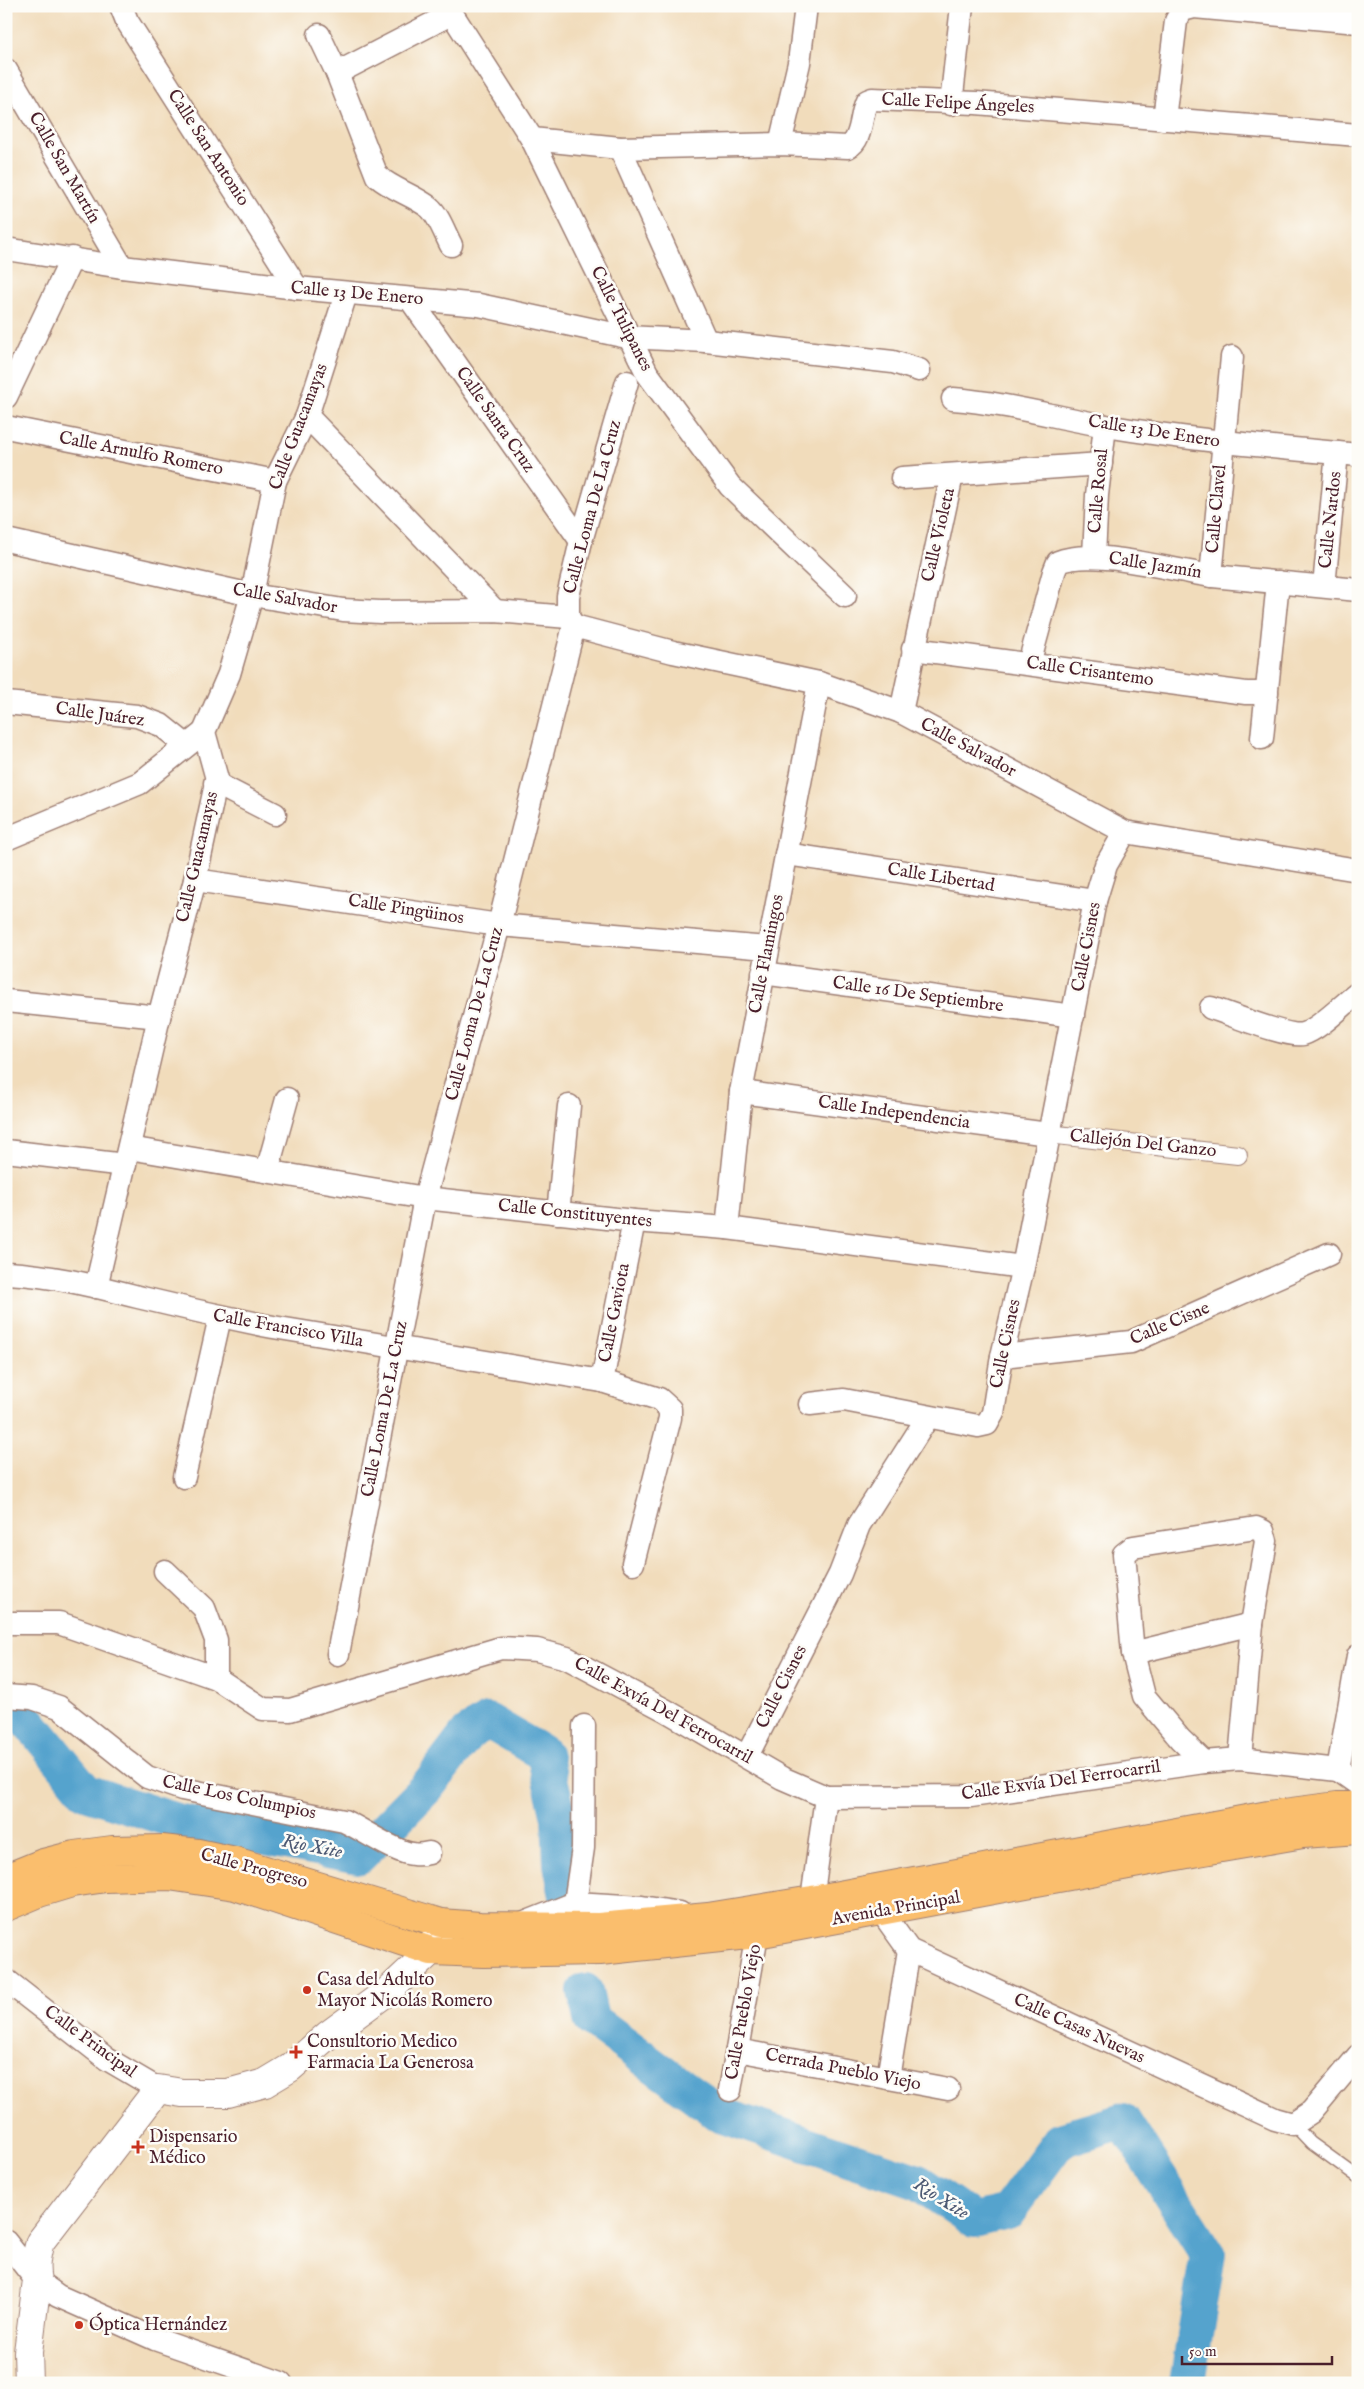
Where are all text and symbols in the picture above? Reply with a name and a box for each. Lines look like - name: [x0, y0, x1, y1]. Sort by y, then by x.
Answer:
- street label: Calle San Antonio: [162, 85, 254, 211]
- street label: Calle Felipe Ángeles: [881, 87, 1035, 119]
- street label: Calle San Martín: [23, 108, 105, 228]
- street label: Calle Tulipanes: [585, 263, 657, 375]
- street label: Calle 13 De Enero: [290, 277, 425, 311]
- street label: Calle Guacamayas: [264, 360, 334, 494]
- street label: Calle Santa Cruz: [450, 363, 540, 477]
- street label: Calle 13 De Enero: [1086, 410, 1222, 454]
- street label: Calle Loma De La Cruz: [559, 418, 627, 596]
- street label: Calle Arnulfo Romero: [57, 427, 225, 481]
- street label: Calle Rosal: [1084, 448, 1114, 534]
- street label: Calle Clavel: [1202, 464, 1232, 554]
- street label: Calle Nardos: [1314, 470, 1348, 570]
- street label: Calle Violeta: [917, 486, 961, 584]
- street label: Calle Jazmín: [1107, 547, 1204, 585]
- street label: Calle Salvador: [231, 578, 340, 620]
- street label: Calle Crisantemo: [1025, 652, 1155, 692]
- street label: Calle Juárez: [54, 697, 146, 733]
- street label: Calle Salvador: [916, 713, 1020, 783]
- street label: Calle Guacamayas: [172, 789, 224, 925]
- street label: Calle Libertad: [886, 858, 997, 898]
- street label: Calle Pingüinos: [346, 889, 466, 931]
- street label: Calle Flamingos: [744, 893, 790, 1015]
- street label: Calle Cisnes: [1067, 900, 1107, 994]
- street label: Calle Loma De La Cruz: [441, 925, 509, 1103]
- street label: Calle 16 De Septiembre: [831, 972, 1005, 1018]
- street label: Calle Independencia: [817, 1091, 972, 1135]
- street label: Callejón Del Ganzo: [1068, 1125, 1218, 1163]
- street label: Calle Constituyentes: [497, 1194, 653, 1234]
- street label: Calle Gaviota: [594, 1261, 636, 1365]
- street label: Calle Cisnes: [985, 1297, 1027, 1391]
- street label: Calle Cisne: [1127, 1297, 1213, 1351]
- street label: Calle Francisco Villa: [211, 1304, 365, 1354]
- street label: Calle Loma De La Cruz: [357, 1319, 413, 1499]
- street label: Calle Cisnes: [751, 1641, 813, 1733]
- street label: Calle Exvía Del Ferrocarril: [570, 1652, 756, 1770]
- street label: Calle Exvía Del Ferrocarril: [960, 1756, 1162, 1806]
- street label: Calle Los Columpios: [160, 1770, 318, 1826]
- water label: Rio Xite: [280, 1829, 345, 1865]
- street label: Calle Progreso: [198, 1844, 310, 1894]
- street label: Avenida Principal: [829, 1886, 962, 1932]
- street label: Calle Pueblo Viejo: [721, 1942, 767, 2082]
- place label: Casa del Adulto Mayor Nicolás Romero: [317, 1969, 493, 2013]
- marker: Casa del Adulto Mayor Nicolás Romero: [301, 1984, 313, 1996]
- street label: Calle Casas Nuevas: [1010, 1988, 1148, 2070]
- street label: Calle Principal: [39, 2001, 141, 2083]
- place label: Consultorio Medico Farmacia La Generosa: [307, 2031, 474, 2075]
- street label: Cerrada Pueblo Viejo: [763, 2044, 923, 2096]
- marker: Consultorio Medico Farmacia La Generosa: [289, 2045, 303, 2059]
- place label: Dispensario Médico: [149, 2126, 238, 2170]
- marker: Dispensario Médico: [131, 2140, 145, 2154]
- water label: Rio Xite: [909, 2173, 974, 2226]
- place label: Óptica Hernández: [89, 2312, 227, 2337]
- marker: Óptica Hernández: [73, 2319, 85, 2331]
- scale bar: [1182, 2334, 1332, 2366]
- text: 50 m: [1189, 2342, 1217, 2361]

